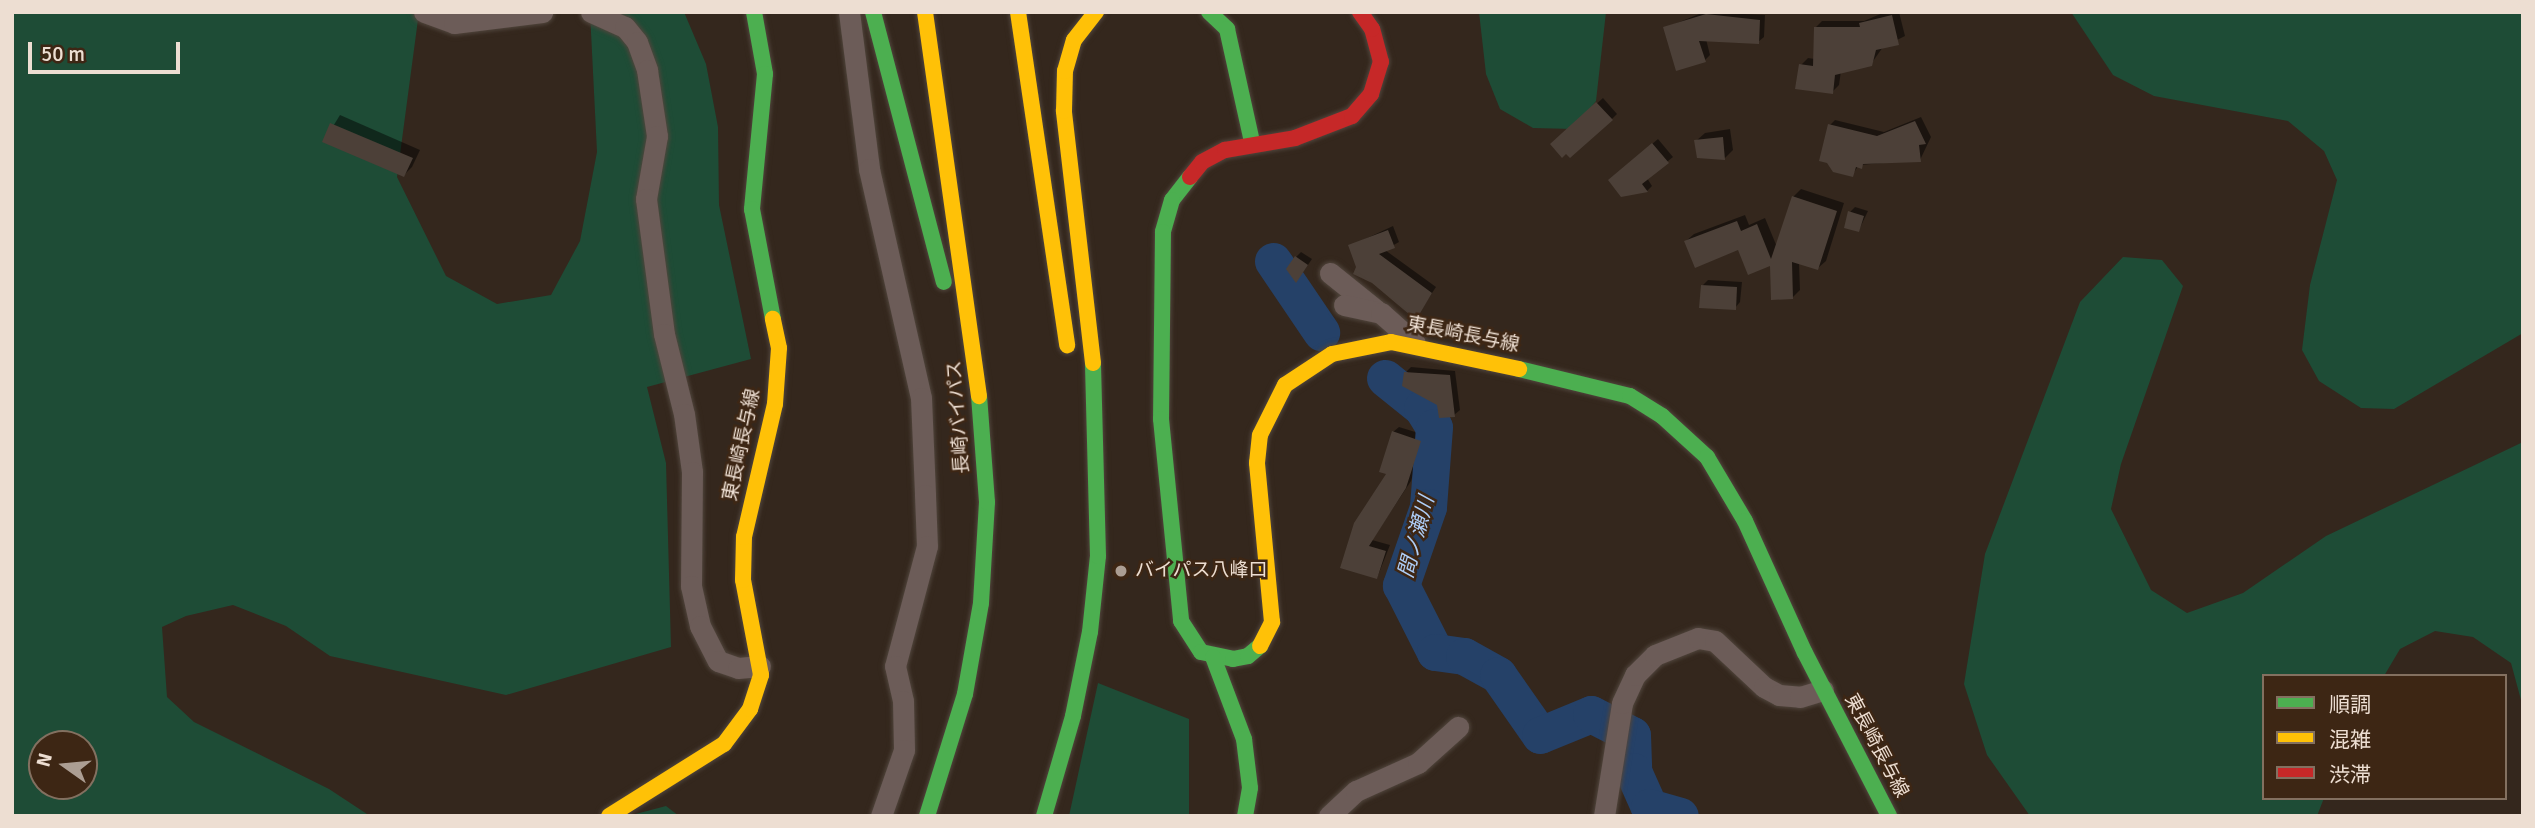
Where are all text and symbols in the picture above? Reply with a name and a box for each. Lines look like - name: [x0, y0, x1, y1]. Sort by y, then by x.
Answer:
- scale bar: [32, 28, 184, 72]
- text: 50 m: [41, 41, 85, 67]
- street label: 東長崎長与線: [1405, 313, 1521, 357]
- street label: 長崎バイパス: [944, 359, 974, 475]
- street label: 東長崎長与線: [719, 387, 765, 503]
- water label: 間ノ瀬川: [1393, 493, 1439, 581]
- place label: バイパス八峰口: [1135, 560, 1268, 582]
- marker: バイパス八峰口: [1113, 563, 1129, 579]
- legend: [2262, 674, 2507, 800]
- street label: 東長崎長与線: [1839, 690, 1913, 802]
- text: 順調: [2329, 692, 2371, 718]
- text: 混雑: [2329, 727, 2371, 753]
- north arrow: [28, 730, 98, 800]
- text: N: [31, 751, 58, 770]
- text: 渋滞: [2329, 762, 2371, 788]

